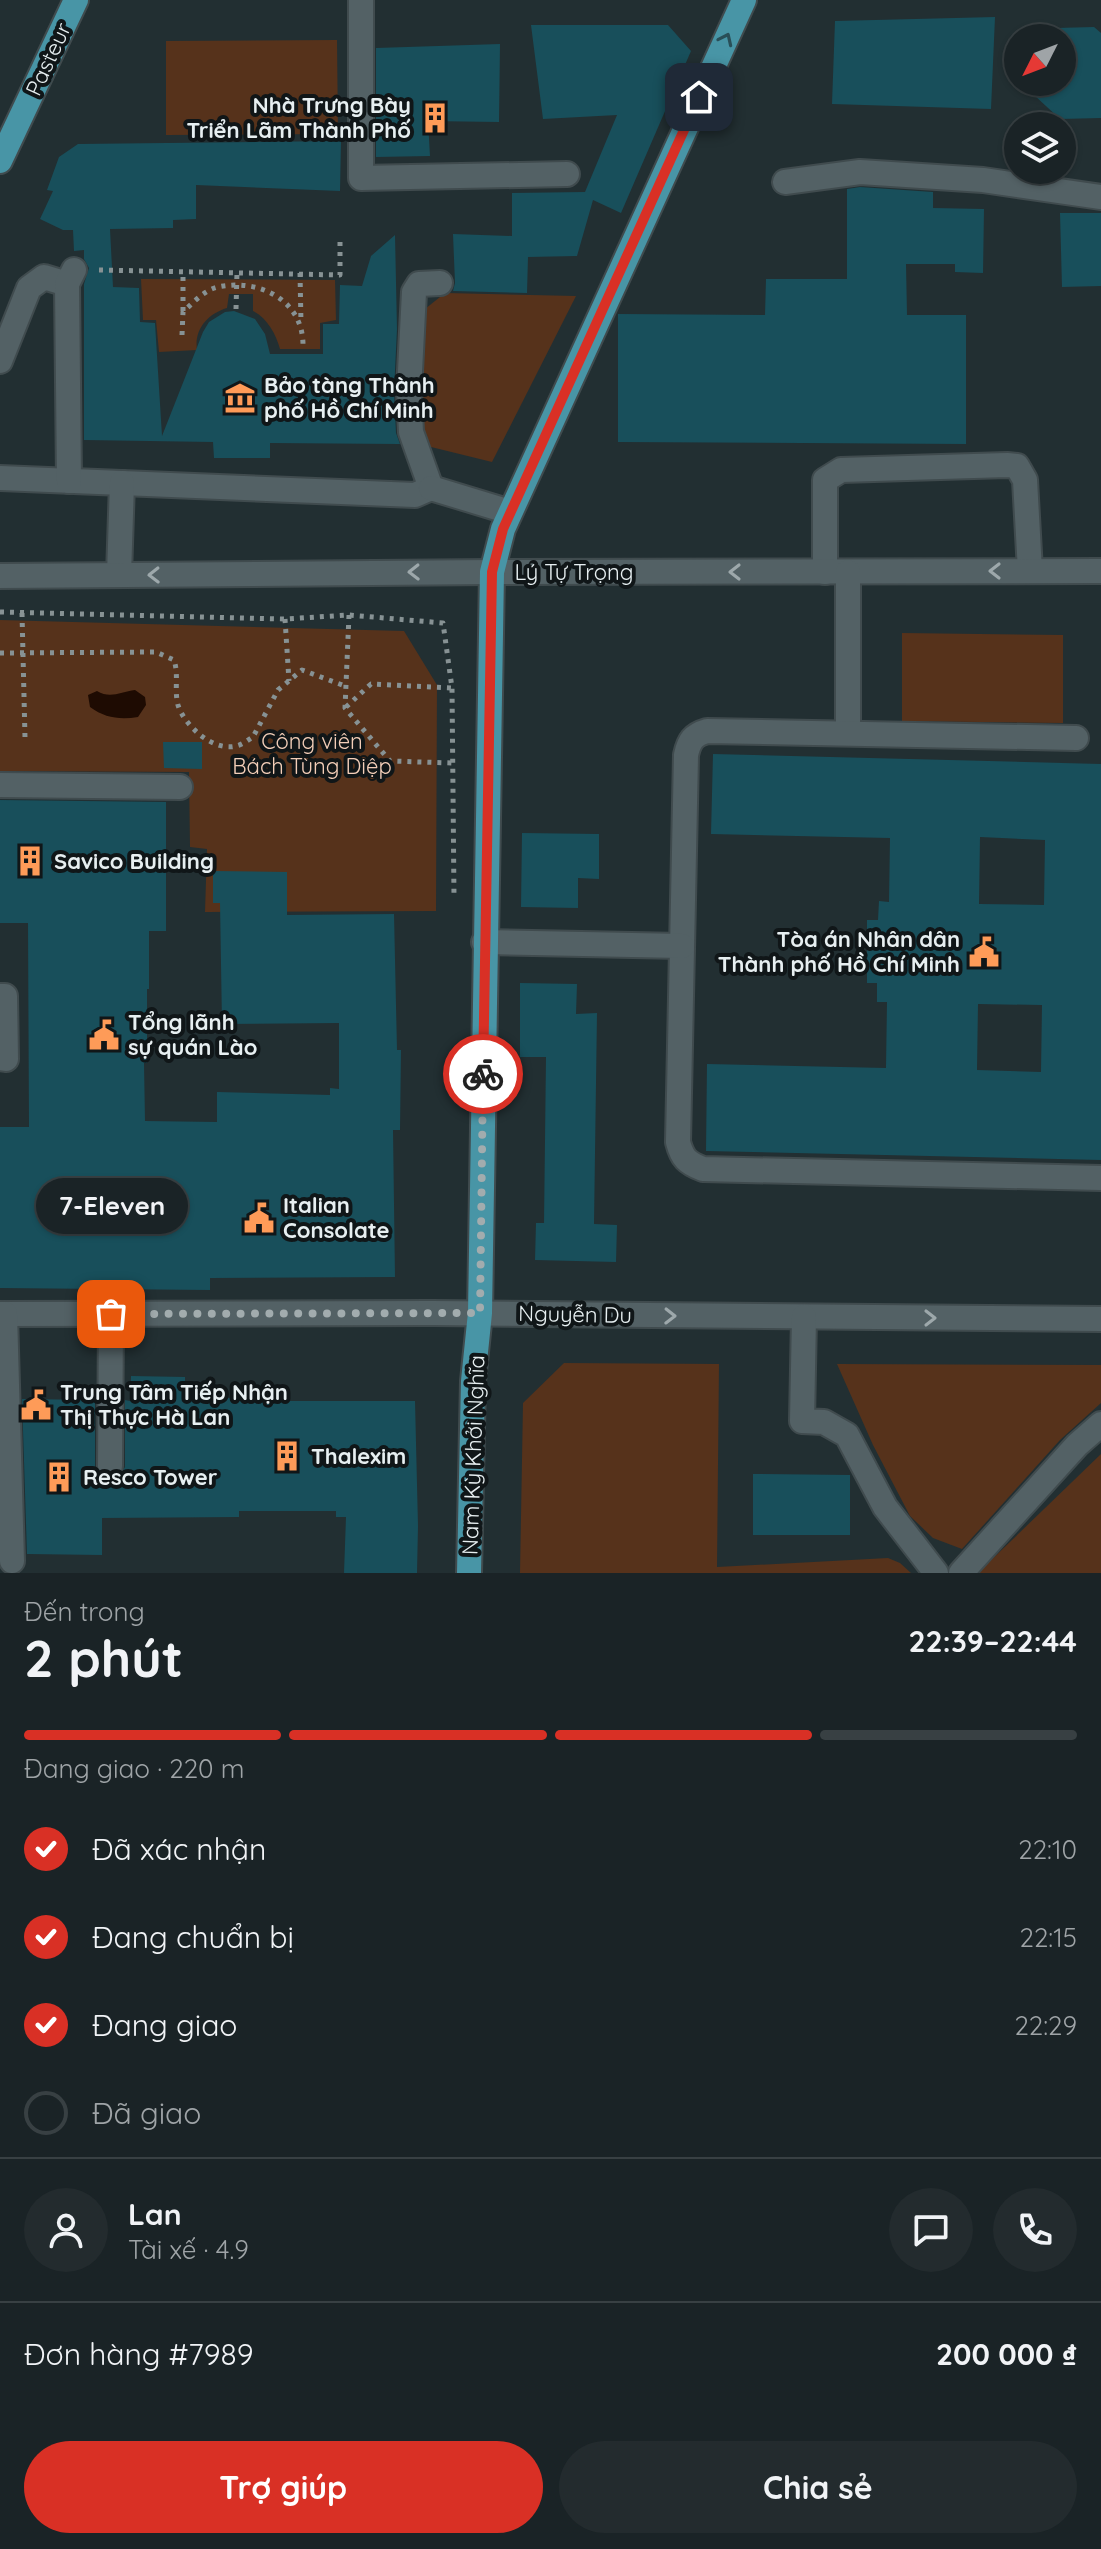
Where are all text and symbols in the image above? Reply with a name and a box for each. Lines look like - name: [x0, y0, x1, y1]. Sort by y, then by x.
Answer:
- street label: Pasteur: [19, 18, 77, 100]
- north arrow: [1004, 24, 1076, 96]
- map controls: [1004, 24, 1076, 184]
- one-way arrow: [716, 33, 732, 48]
- pin: [665, 63, 733, 131]
- icon: home: [677, 75, 721, 119]
- place label: Nhà Trưng Bày Triển Lãm Thành Phố: [186, 91, 411, 144]
- building icon: Nhà Trưng Bày Triển Lãm Thành Phố: [418, 101, 452, 135]
- button: layers: [1004, 112, 1076, 184]
- place label: Bảo tàng Thành phố Hồ Chí Minh: [264, 371, 435, 424]
- museum icon: Bảo tàng Thành phố Hồ Chí Minh: [223, 381, 257, 415]
- street label: Lý Tự Trọng: [514, 558, 634, 586]
- one-way arrow: [988, 562, 1001, 580]
- one-way arrow: [407, 563, 420, 581]
- one-way arrow: [728, 563, 741, 581]
- one-way arrow: [147, 566, 160, 584]
- park label: Công viên Bách Tùng Diệp: [232, 727, 392, 780]
- building icon: Savico Building: [13, 844, 47, 878]
- place label: Savico Building: [54, 847, 214, 875]
- place label: Tòa án Nhân dân Thành phố Hồ Chí Minh: [718, 925, 960, 978]
- public building icon: Tòa án Nhân dân Thành phố Hồ Chí Minh: [967, 935, 1001, 969]
- place label: Tổng lãnh sự quán Lào: [128, 1008, 257, 1061]
- public building icon: Tổng lãnh sự quán Lào: [87, 1018, 121, 1052]
- courier: [443, 1034, 523, 1114]
- icon: bike: [461, 1052, 505, 1096]
- callout: 7-Eleven: [35, 1178, 187, 1234]
- text: 7-Eleven: [59, 1189, 165, 1222]
- place label: Italian Consolate: [283, 1191, 390, 1244]
- public building icon: Italian Consolate: [242, 1201, 276, 1235]
- pin: [77, 1280, 145, 1348]
- icon: bag: [89, 1292, 133, 1336]
- street label: Nguyễn Du: [518, 1299, 632, 1329]
- one-way arrow: [664, 1307, 677, 1324]
- one-way arrow: [924, 1309, 937, 1327]
- street label: Nam Kỳ Khởi Nghĩa: [456, 1355, 490, 1555]
- place label: Trung Tâm Tiếp Nhận Thị Thực Hà Lan: [60, 1378, 288, 1431]
- public building icon: Trung Tâm Tiếp Nhận Thị Thực Hà Lan: [19, 1388, 53, 1422]
- building icon: Thalexim: [270, 1439, 304, 1473]
- place label: Thalexim: [311, 1442, 406, 1470]
- building icon: Resco Tower: [42, 1460, 76, 1494]
- place label: Resco Tower: [83, 1463, 218, 1491]
- text: Đến trong: [24, 1595, 145, 1628]
- text: 22:39–22:44: [908, 1622, 1077, 1660]
- text: 2 phút: [24, 1625, 183, 1690]
- text: Đang giao · 220 m: [24, 1752, 244, 1785]
- icon: check: [24, 1827, 68, 1871]
- text: Đã xác nhận: [92, 1830, 266, 1868]
- text: 22:10: [1018, 1833, 1077, 1866]
- icon: check: [24, 1915, 68, 1959]
- text: Đang chuẩn bị: [92, 1918, 294, 1956]
- text: 22:15: [1020, 1921, 1077, 1954]
- icon: check: [24, 2003, 68, 2047]
- text: Đang giao: [92, 2006, 237, 2044]
- text: 22:29: [1014, 2009, 1077, 2042]
- text: Đã giao: [92, 2094, 201, 2132]
- button: person: [24, 2188, 108, 2272]
- button: chat: [889, 2188, 973, 2272]
- button: phone: [993, 2188, 1077, 2272]
- text: Lan: [128, 2195, 182, 2233]
- text: Tài xế · 4.9: [128, 2233, 249, 2266]
- text: Đơn hàng #7989: [24, 2335, 253, 2373]
- text: 200 000 ₫: [936, 2335, 1077, 2373]
- button: Trợ giúp: [24, 2441, 543, 2533]
- button: Chia sẻ: [559, 2441, 1077, 2533]

